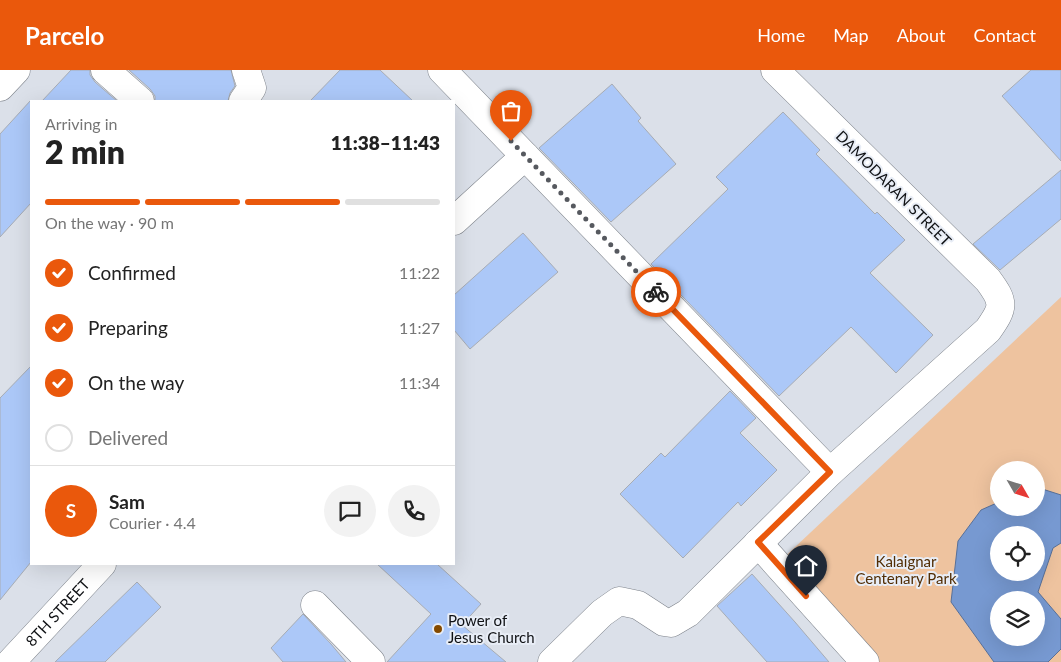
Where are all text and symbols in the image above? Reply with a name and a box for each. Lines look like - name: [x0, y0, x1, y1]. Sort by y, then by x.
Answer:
- text: Parcelo: [25, 21, 104, 50]
- text: Home: [757, 24, 805, 46]
- text: Map: [833, 24, 869, 46]
- text: About: [897, 24, 946, 46]
- text: Contact: [974, 24, 1036, 46]
- pin: [490, 90, 532, 141]
- icon: bag: [497, 97, 525, 125]
- text: Arriving in: [45, 114, 118, 133]
- street label: DAMODARAN STREET: [833, 127, 956, 250]
- text: 11:38–11:43: [331, 131, 440, 154]
- text: 2 min: [45, 132, 125, 171]
- text: On the way · 90 m: [45, 213, 174, 232]
- icon: check: [45, 259, 73, 287]
- text: Confirmed: [88, 261, 176, 284]
- text: 11:22: [399, 263, 440, 282]
- courier: [631, 267, 681, 317]
- icon: bike: [642, 278, 670, 306]
- icon: check: [45, 314, 73, 342]
- text: Preparing: [88, 316, 168, 339]
- text: 11:27: [399, 318, 440, 337]
- icon: check: [45, 369, 73, 397]
- text: On the way: [88, 371, 184, 394]
- text: 11:34: [399, 373, 440, 392]
- text: Delivered: [88, 426, 168, 449]
- north arrow: [990, 461, 1045, 516]
- map controls: [990, 461, 1045, 646]
- button: chat: [324, 485, 376, 537]
- button: phone: [388, 485, 440, 537]
- text: Sam: [109, 490, 145, 513]
- text: S: [66, 499, 76, 522]
- text: Courier · 4.4: [109, 513, 196, 532]
- button: locate: [990, 526, 1045, 581]
- pin: [785, 545, 827, 596]
- icon: home: [792, 552, 820, 580]
- park label: Kalaignar Centenary Park: [855, 552, 957, 587]
- street label: 8TH STREET: [22, 575, 93, 650]
- button: layers: [990, 591, 1045, 646]
- place label: Power of Jesus Church: [448, 611, 535, 646]
- marker: Power of Jesus Church: [432, 623, 444, 635]

